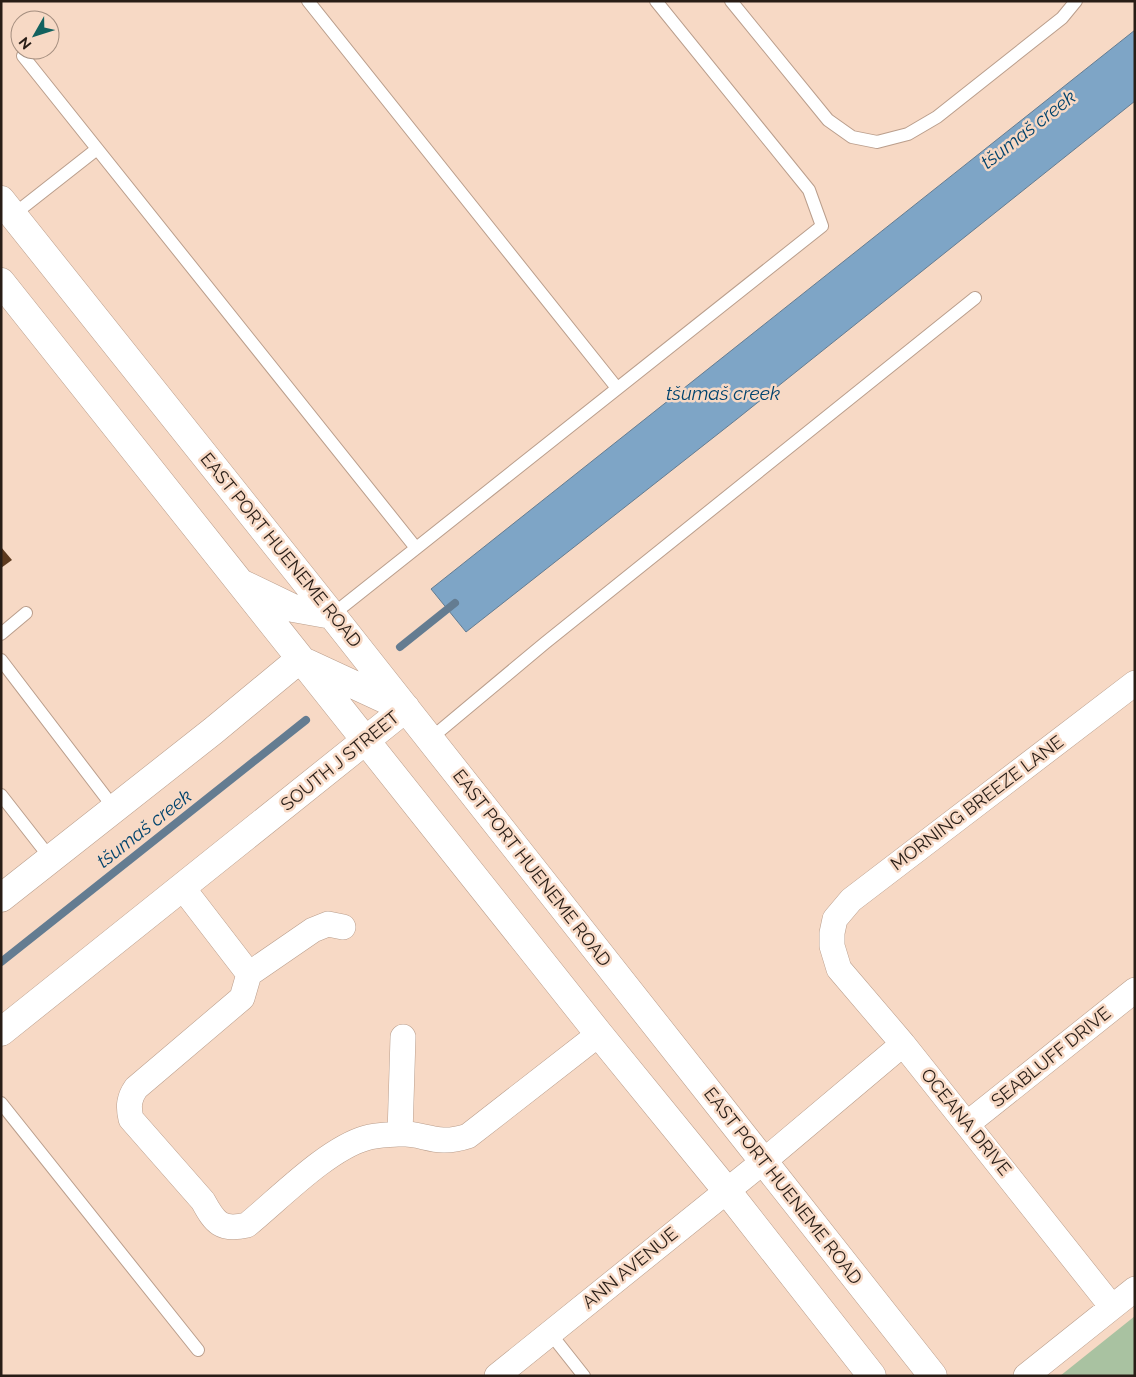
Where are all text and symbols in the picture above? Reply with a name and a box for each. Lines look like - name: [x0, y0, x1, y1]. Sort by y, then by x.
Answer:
- north arrow: [10, 10, 60, 60]
- text: N: [15, 34, 34, 52]
- water label: tšumaš creek: [976, 85, 1080, 173]
- water label: tšumaš creek: [666, 382, 780, 404]
- street label: EAST PORT HUENEME ROAD: [196, 448, 366, 651]
- street label: SOUTH J STREET: [276, 706, 403, 815]
- street label: MORNING BREEZE LANE: [886, 731, 1067, 874]
- street label: EAST PORT HUENEME ROAD: [449, 765, 616, 970]
- water label: tšumaš creek: [92, 784, 196, 872]
- street label: SEABLUFF DRIVE: [987, 1002, 1115, 1111]
- street label: OCEANA DRIVE: [917, 1064, 1016, 1179]
- street label: EAST PORT HUENEME ROAD: [700, 1083, 867, 1288]
- street label: ANN AVENUE: [578, 1223, 682, 1313]

